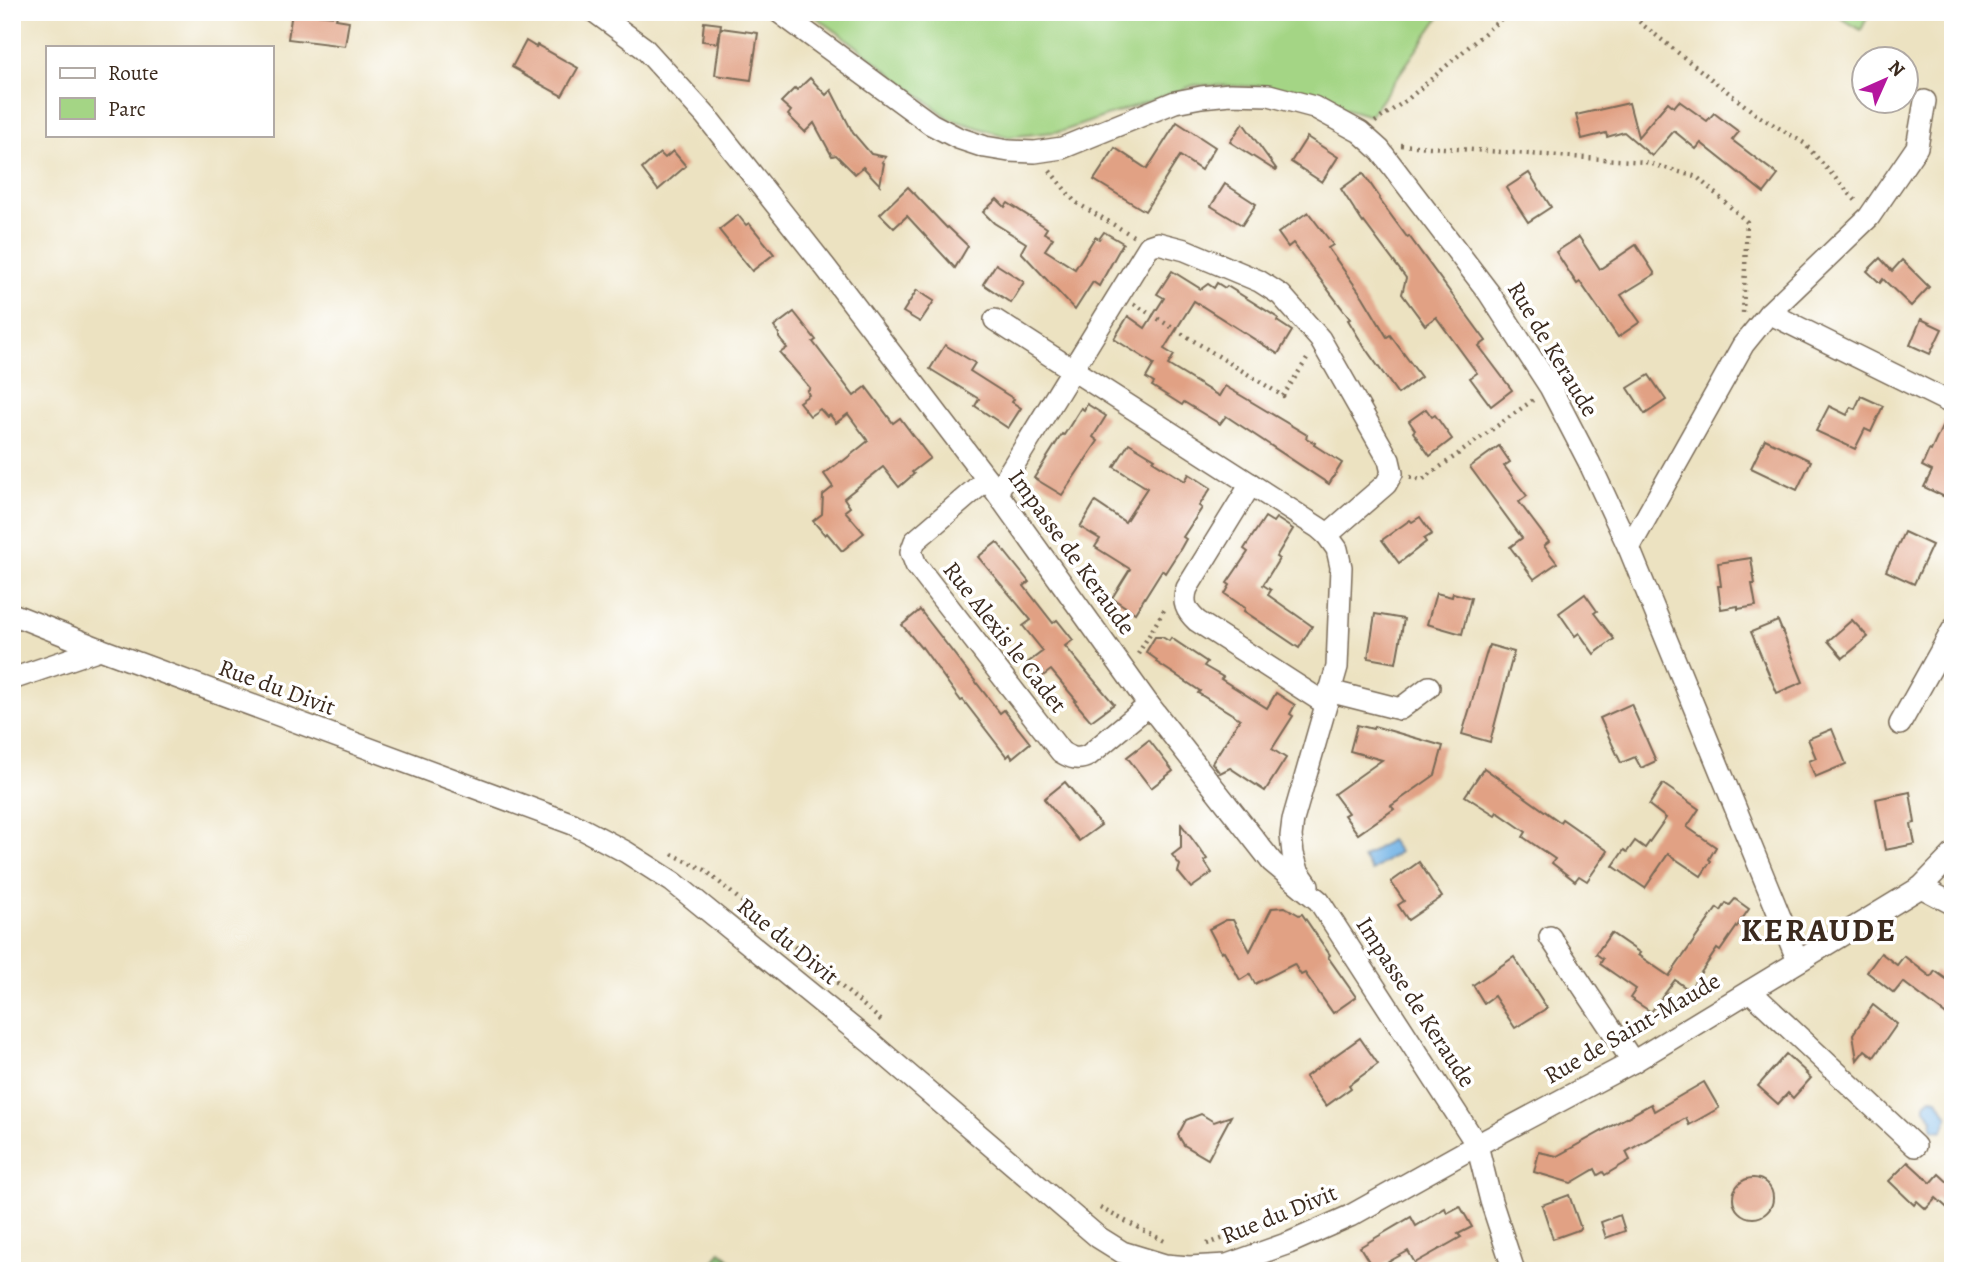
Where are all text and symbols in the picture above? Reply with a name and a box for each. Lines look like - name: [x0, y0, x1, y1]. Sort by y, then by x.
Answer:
- legend: [46, 46, 273, 136]
- north arrow: [1850, 46, 1920, 116]
- text: N: [1882, 55, 1911, 83]
- text: Route: [108, 59, 158, 87]
- text: Parc: [108, 95, 146, 123]
- street label: Rue de Keraude: [1500, 275, 1606, 423]
- street label: Impasse de Keraude: [1001, 463, 1143, 641]
- street label: Rue Alexis le Cadet: [936, 555, 1074, 719]
- street label: Rue du Divit: [214, 651, 340, 723]
- street label: Rue du Divit: [730, 890, 846, 992]
- district label: KERAUDE: [1741, 908, 1897, 952]
- street label: Impasse de Keraude: [1349, 911, 1483, 1093]
- street label: Rue de Saint-Maude: [1538, 965, 1726, 1091]
- street label: Rue du Divit: [1216, 1176, 1342, 1252]

